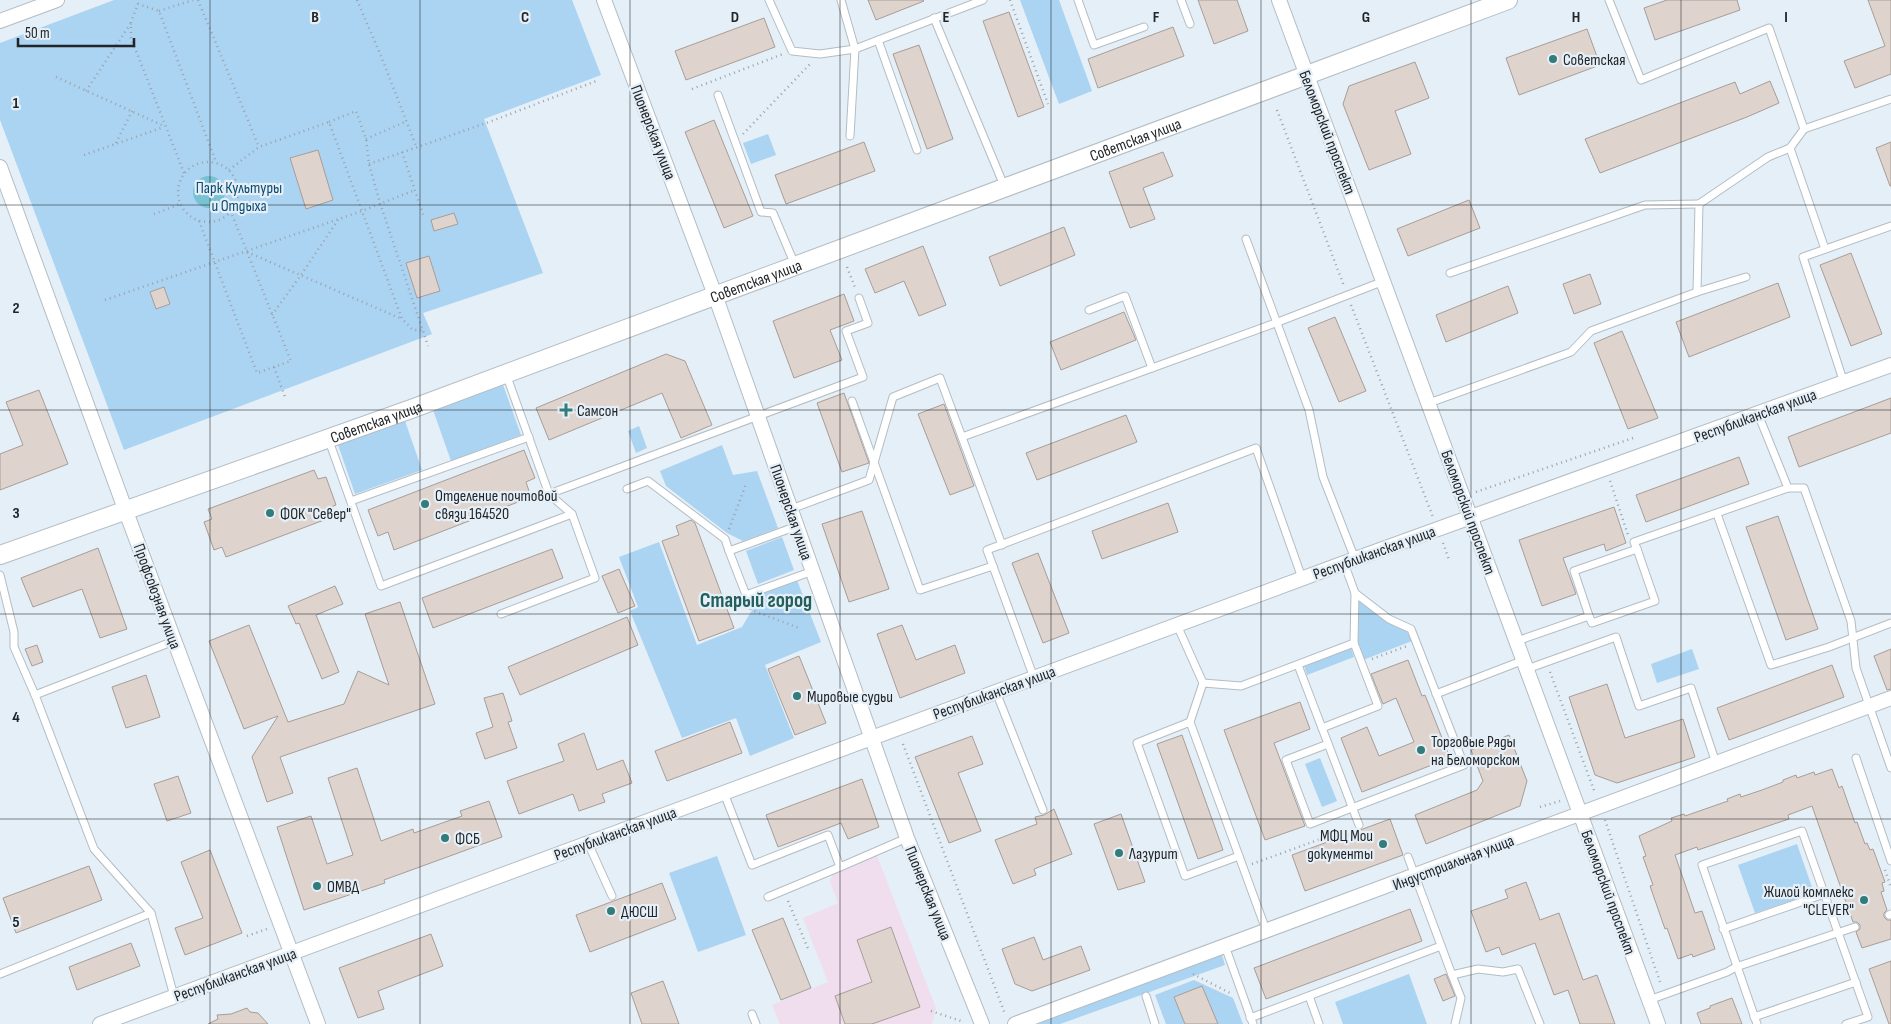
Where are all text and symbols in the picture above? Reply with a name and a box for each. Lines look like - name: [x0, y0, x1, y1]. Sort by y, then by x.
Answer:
- text: B: [311, 8, 319, 27]
- text: C: [521, 8, 529, 27]
- text: D: [731, 8, 739, 27]
- text: E: [943, 8, 950, 27]
- text: F: [1153, 8, 1160, 27]
- text: G: [1362, 8, 1370, 27]
- text: H: [1572, 8, 1580, 27]
- text: I: [1784, 8, 1788, 27]
- scale bar: [18, 15, 134, 47]
- text: 50 m: [25, 24, 50, 43]
- place label: Советская: [1563, 51, 1625, 70]
- marker: Советская: [1547, 53, 1559, 65]
- street label: Беломорский проспект: [1294, 68, 1359, 197]
- street label: Пионерская улица: [626, 83, 679, 183]
- text: 1: [13, 94, 20, 113]
- street label: Советская улица: [1087, 115, 1184, 166]
- park label: Парк Культуры и Отдыха: [196, 179, 282, 216]
- street label: Советская улица: [708, 256, 805, 308]
- text: 2: [12, 299, 20, 318]
- street label: Республиканская улица: [1692, 385, 1819, 447]
- street label: Советская улица: [328, 398, 425, 448]
- place label: Самсон: [577, 402, 618, 421]
- marker: Самсон: [559, 403, 573, 417]
- street label: Беломорский проспект: [1436, 448, 1499, 577]
- street label: Пионерская улица: [765, 462, 816, 563]
- place label: Отделение почтовой связи 164520: [435, 487, 557, 524]
- marker: Отделение почтовой связи 164520: [419, 498, 431, 510]
- text: 3: [12, 504, 20, 523]
- place label: ФОК "Север": [280, 505, 351, 524]
- marker: ФОК "Север": [264, 507, 276, 519]
- street label: Республиканская улица: [1311, 522, 1438, 584]
- street label: Профсоюзная улица: [129, 541, 184, 652]
- district label: Старый город: [700, 588, 812, 613]
- street label: Республиканская улица: [931, 662, 1058, 724]
- place label: Мировые судьи: [807, 688, 893, 707]
- marker: Мировые судьи: [791, 690, 803, 702]
- text: 4: [12, 708, 20, 727]
- place label: Торговые Ряды на Беломорском: [1431, 733, 1520, 770]
- marker: Торговые Ряды на Беломорском: [1415, 744, 1427, 756]
- street label: Республиканская улица: [552, 803, 679, 865]
- place label: МФЦ Мои документы: [1307, 827, 1373, 864]
- street label: Беломорский проспект: [1576, 828, 1639, 957]
- place label: ФСБ: [455, 830, 480, 849]
- marker: ФСБ: [439, 832, 451, 844]
- street label: Индустриальная улица: [1390, 832, 1517, 895]
- marker: МФЦ Мои документы: [1377, 838, 1389, 850]
- street label: Пионерская улица: [900, 844, 955, 943]
- place label: Лазурит: [1128, 845, 1178, 864]
- marker: Лазурит: [1113, 847, 1125, 859]
- place label: ОМВД: [327, 878, 360, 897]
- marker: ОМВД: [311, 880, 323, 892]
- place label: Жилой комплекс "СLEVER": [1764, 883, 1854, 920]
- marker: Жилой комплекс "СLEVER": [1858, 894, 1870, 906]
- place label: ДЮСШ: [621, 903, 658, 922]
- marker: ДЮСШ: [605, 905, 617, 917]
- text: 5: [12, 913, 20, 932]
- street label: Республиканская улица: [172, 944, 299, 1006]

